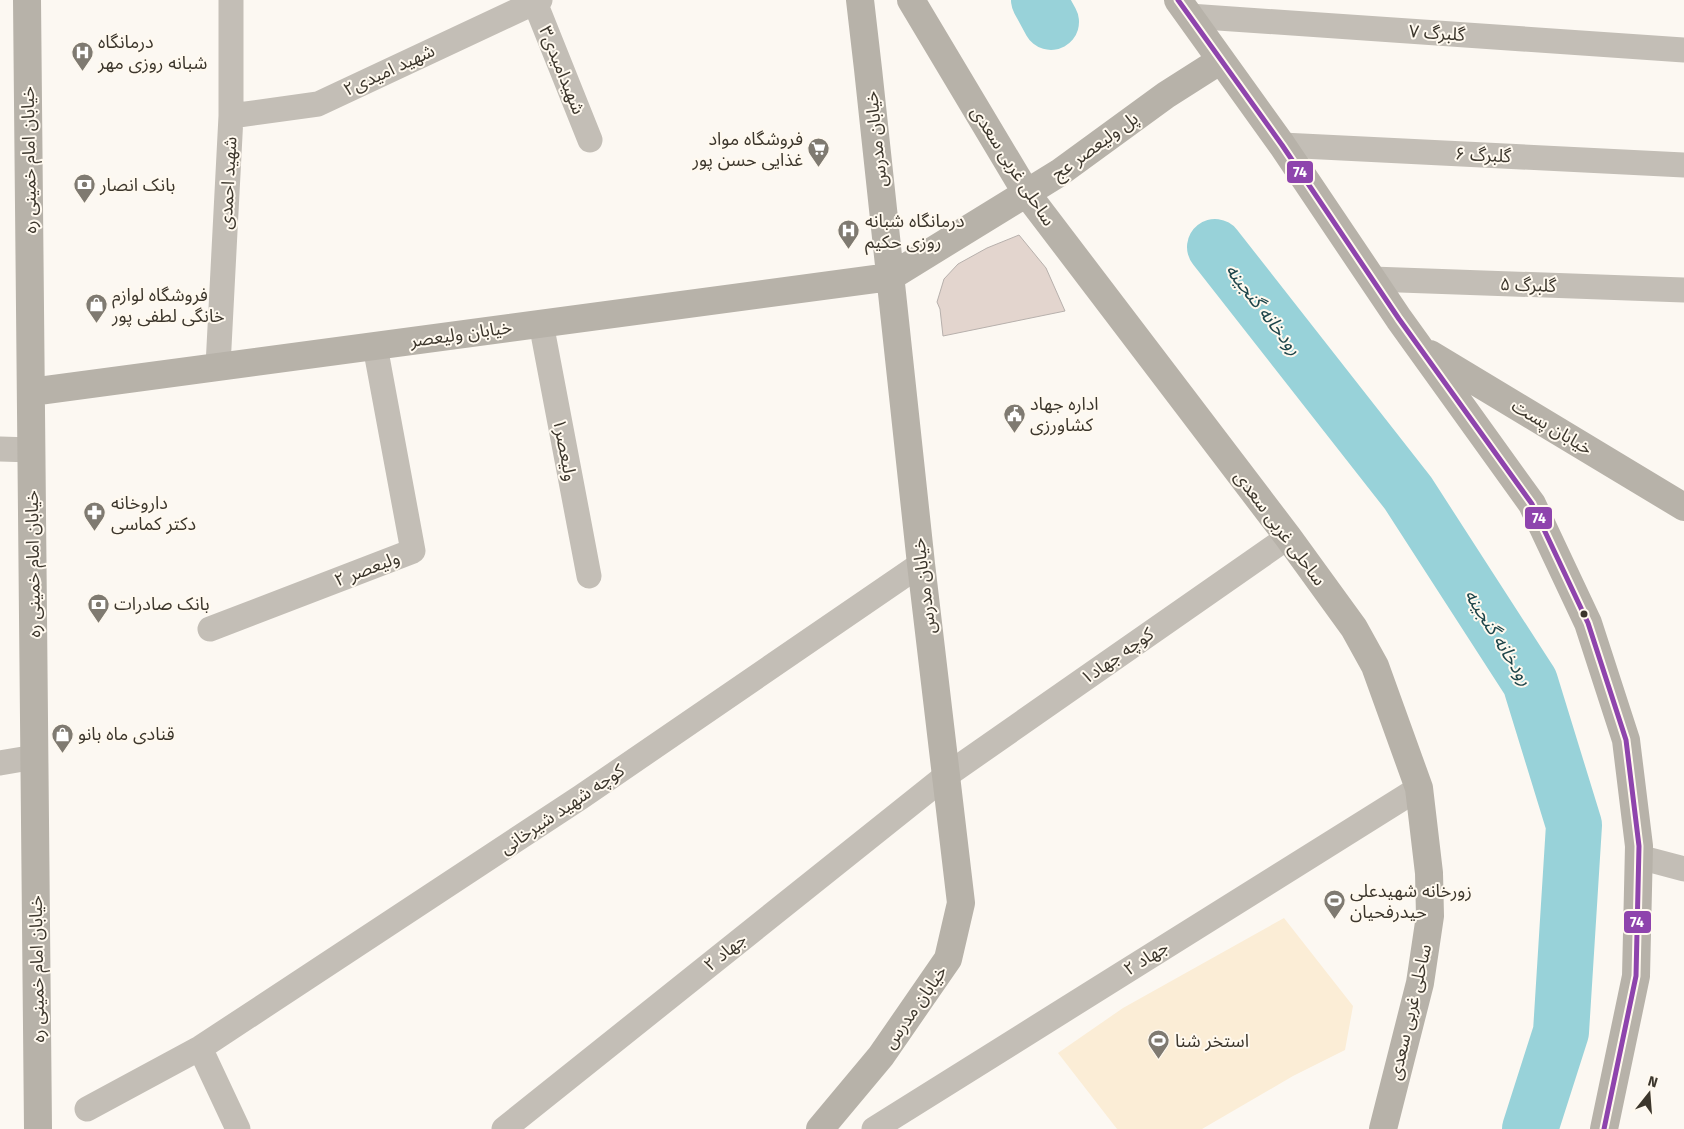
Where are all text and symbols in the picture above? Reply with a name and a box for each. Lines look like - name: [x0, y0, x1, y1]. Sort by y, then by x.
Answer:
- street label: گلبرگ ۷: [1408, 20, 1466, 46]
- street label: شهیدامیدی۳: [534, 23, 590, 117]
- place label: درمانگاه شبانه روزی مهر: [97, 31, 207, 74]
- street label: شهید امیدی۲: [340, 39, 438, 101]
- hospital icon: درمانگاه شبانه روزی مهر: [70, 40, 94, 71]
- street label: خیابان امام خمینی ره: [17, 86, 44, 234]
- street label: خیابان مدرس: [860, 90, 892, 188]
- street label: ساحلی غربی سعدی: [966, 102, 1060, 230]
- street label: پل ولیعصر عج: [1047, 107, 1144, 186]
- place label: فروشگاه مواد غذایی حسن پور: [691, 128, 803, 171]
- street label: شهید احمدی: [215, 136, 241, 230]
- supermarket icon: فروشگاه مواد غذایی حسن پور: [807, 137, 831, 168]
- street label: گلبرگ ۶: [1454, 143, 1512, 167]
- line badge: 74: [1286, 160, 1314, 184]
- text: 74: [1293, 164, 1307, 181]
- bank icon: بانک انصار: [72, 173, 96, 204]
- place label: بانک انصار: [99, 174, 175, 196]
- place label: درمانگاه شبانه روزی حکیم: [865, 210, 965, 255]
- hospital icon: درمانگاه شبانه روزی حکیم: [837, 219, 861, 250]
- water label: رودخانه گنجینه: [1221, 259, 1306, 360]
- street label: گلبرگ ۵: [1500, 273, 1557, 297]
- place label: فروشگاه لوازم خانگی لطفی پور: [111, 284, 225, 327]
- shop icon: فروشگاه لوازم خانگی لطفی پور: [84, 293, 108, 324]
- street label: خیابان ولیعصر: [408, 316, 513, 352]
- place label: اداره جهاد کشاورزی: [1030, 393, 1099, 436]
- street label: خیابان پست: [1508, 394, 1596, 460]
- public building icon: اداره جهاد کشاورزی: [1002, 402, 1026, 433]
- street label: ولیعصر۱: [548, 417, 582, 483]
- street label: ساحلی غربی سعدی: [1230, 466, 1330, 590]
- street label: خیابان امام خمینی ره: [21, 490, 48, 638]
- place label: داروخانه دکتر کماسی: [111, 492, 196, 535]
- pharmacy icon: داروخانه دکتر کماسی: [83, 501, 107, 532]
- line badge: 74: [1524, 506, 1553, 530]
- text: 74: [1532, 510, 1546, 527]
- street label: خیابان مدرس: [907, 537, 941, 635]
- street label: ولیعصر ۲: [331, 547, 403, 591]
- water label: رودخانه گنجینه: [1460, 585, 1537, 690]
- bank icon: بانک صادرات: [86, 592, 110, 623]
- place label: بانک صادرات: [114, 593, 210, 615]
- unlabelled marker: [1579, 609, 1589, 619]
- street label: کوچه جهاد۱: [1076, 623, 1158, 689]
- shop icon: قنادی ماه بانو: [50, 722, 74, 753]
- place label: قنادی ماه بانو: [78, 723, 175, 745]
- street label: کوچه شهید شیرخانی: [496, 759, 629, 859]
- place label: زورخانه شهیدعلی حیدرفحیان: [1350, 880, 1472, 923]
- sports icon: زورخانه شهیدعلی حیدرفحیان: [1322, 889, 1346, 920]
- street label: خیابان امام خمینی ره: [25, 895, 52, 1043]
- line badge: 74: [1623, 910, 1652, 934]
- text: 74: [1630, 914, 1644, 931]
- street label: جهاد ۲: [699, 928, 751, 976]
- street label: جهاد ۲: [1120, 936, 1172, 980]
- street label: ساحلی غربی سعدی: [1384, 942, 1436, 1082]
- street label: خیابان مدرس: [878, 961, 952, 1053]
- sports icon: استخر شنا: [1147, 1029, 1171, 1060]
- place label: استخر شنا: [1175, 1030, 1249, 1052]
- north arrow: [1624, 1069, 1674, 1119]
- text: N: [1646, 1073, 1660, 1092]

